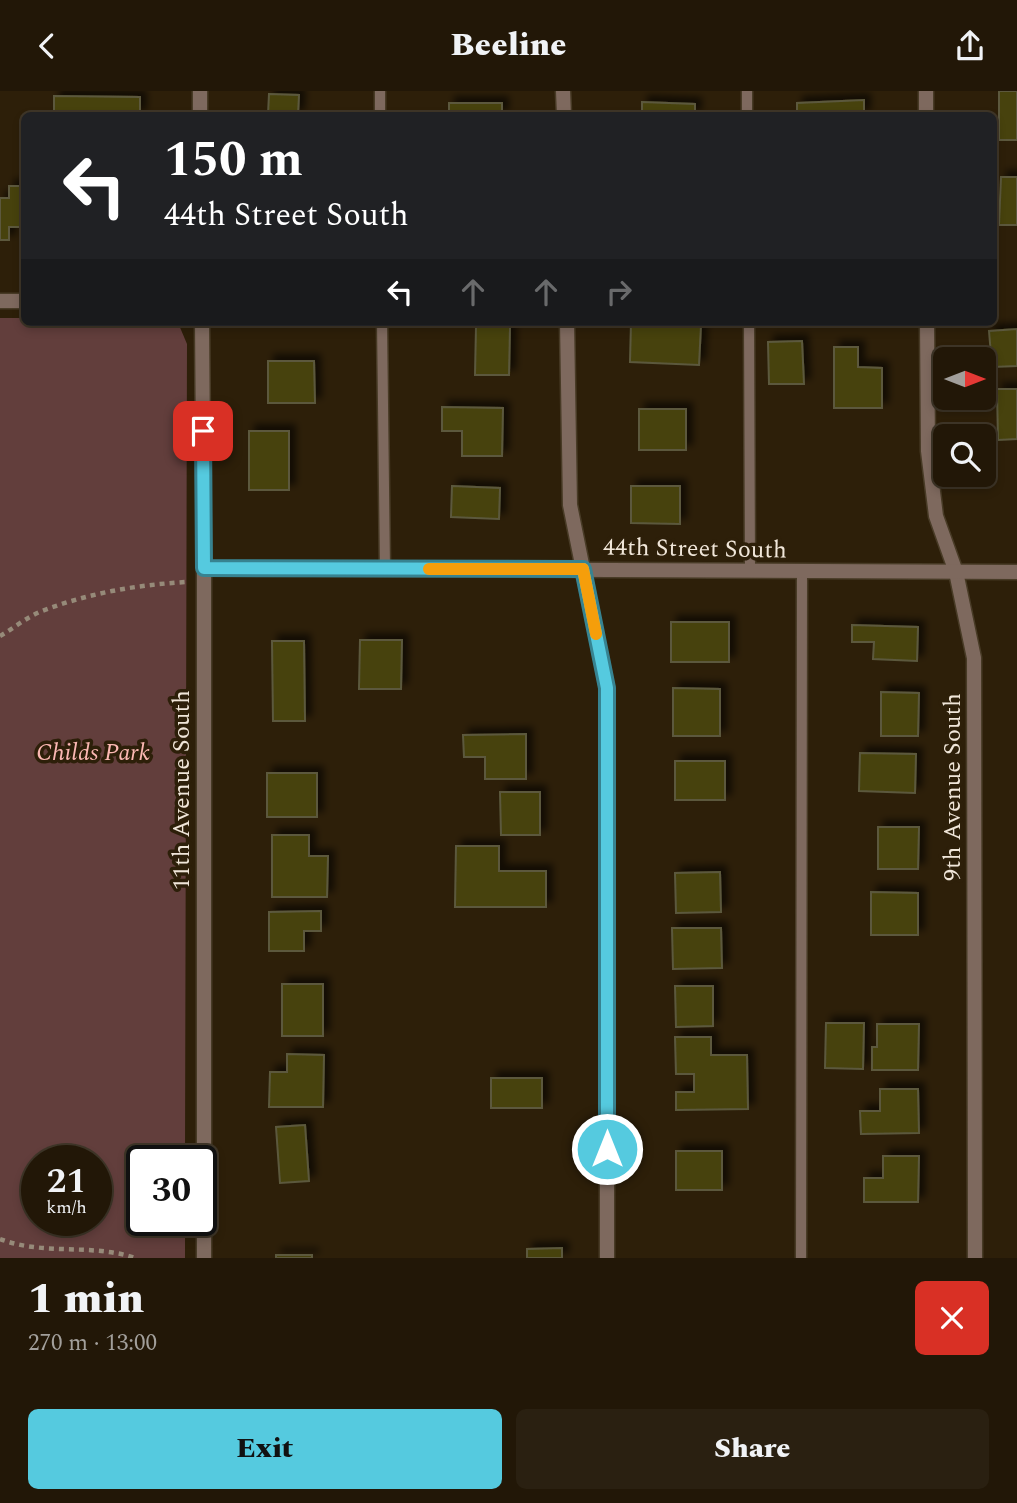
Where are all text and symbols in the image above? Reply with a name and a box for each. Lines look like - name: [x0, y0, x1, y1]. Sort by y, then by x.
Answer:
- text: Beeline: [451, 21, 566, 70]
- icon: back: [28, 27, 66, 65]
- icon: share: [951, 27, 989, 65]
- text: 150 m: [164, 123, 303, 198]
- icon: left: [49, 140, 140, 231]
- text: 44th Street South: [164, 191, 409, 240]
- icon: left: [381, 273, 419, 311]
- icon: ahead: [454, 273, 492, 311]
- icon: ahead: [527, 273, 565, 311]
- icon: right: [600, 273, 638, 311]
- north arrow: [933, 347, 996, 409]
- map controls: [933, 347, 996, 487]
- pin: [173, 401, 233, 461]
- icon: arrive: [184, 412, 222, 450]
- button: search: [933, 424, 996, 487]
- street label: 44th Street South: [603, 529, 787, 569]
- street label: 11th Avenue South: [164, 690, 200, 890]
- street label: 9th Avenue South: [935, 693, 971, 881]
- park label: Childs Park: [36, 735, 150, 771]
- position arrow: [570, 1112, 644, 1186]
- speed limit sign: 30: [126, 1145, 217, 1236]
- text: 21: [47, 1155, 86, 1208]
- text: km/h: [46, 1194, 87, 1221]
- text: 1 min: [28, 1268, 144, 1331]
- button: close: [915, 1281, 989, 1355]
- text: 270 m · 13:00: [28, 1326, 157, 1361]
- button: Exit: [28, 1409, 502, 1489]
- button: Share: [516, 1409, 989, 1489]

